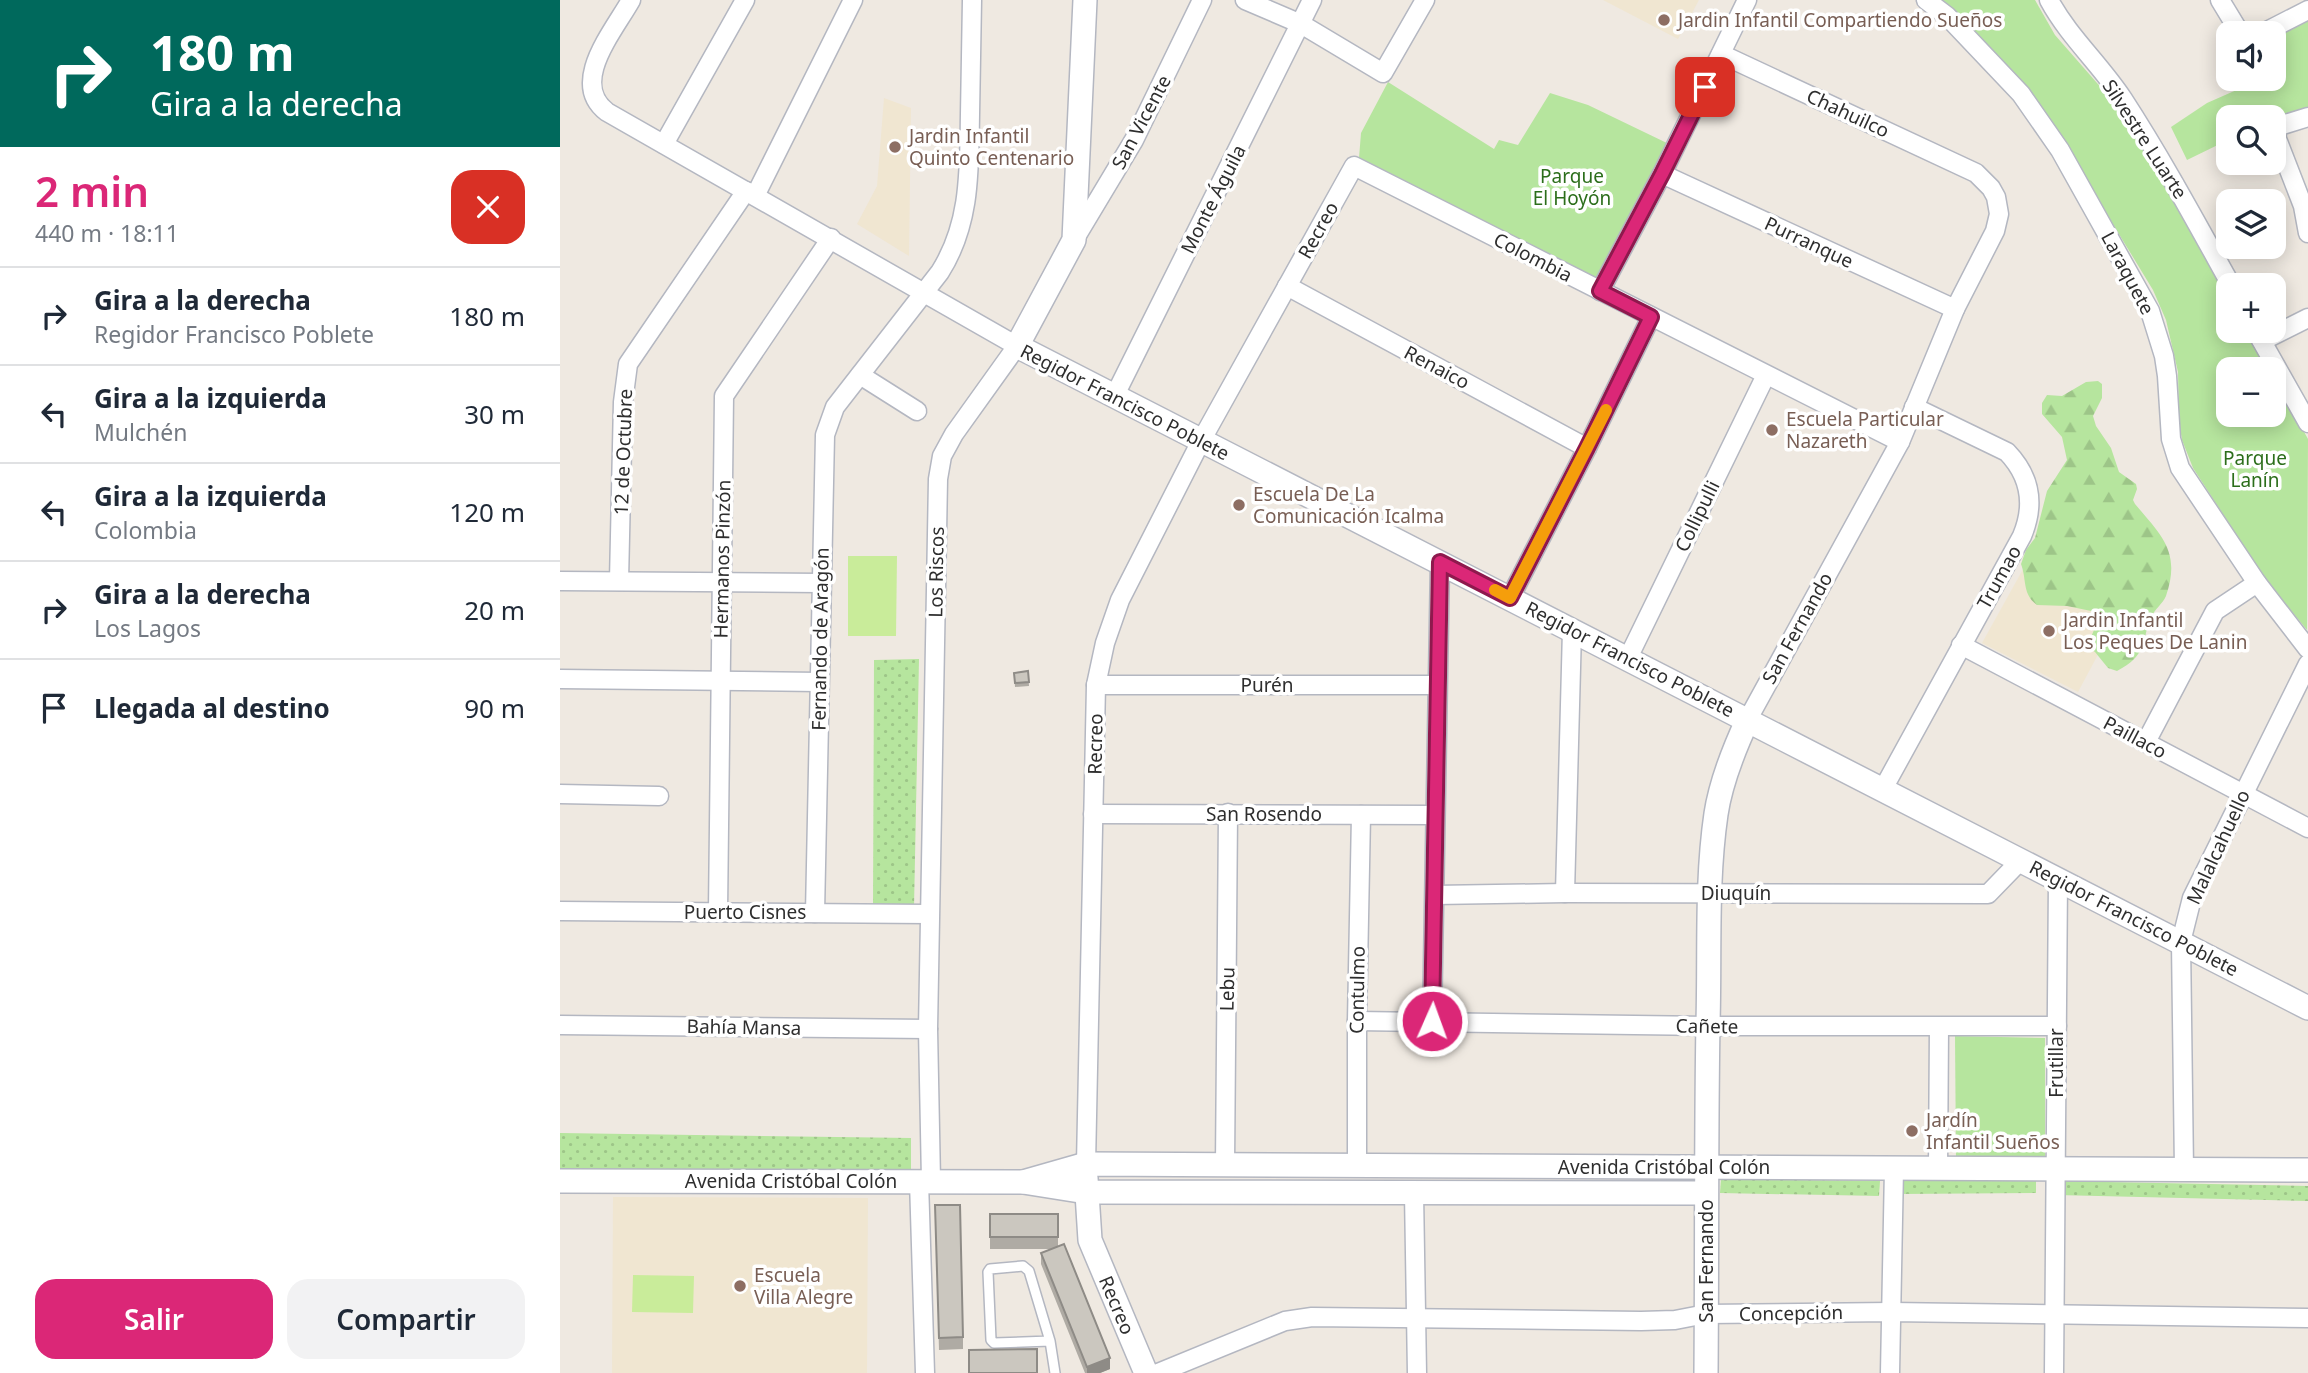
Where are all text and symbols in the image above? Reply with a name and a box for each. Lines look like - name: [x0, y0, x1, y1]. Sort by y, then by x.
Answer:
- place label: Jardin Infantil Compartiendo Sueños: [1676, 7, 2002, 33]
- marker: Jardin Infantil Compartiendo Sueños: [1656, 12, 1672, 28]
- text: 180 m: [150, 19, 295, 85]
- map controls: [2216, 21, 2286, 427]
- button: sound: [2216, 21, 2286, 91]
- icon: right: [35, 28, 126, 119]
- pin: [1675, 57, 1735, 117]
- icon: arrive: [1686, 68, 1724, 106]
- street label: San Vicente: [1105, 70, 1177, 174]
- street label: Silvestre Luarte: [2097, 74, 2193, 204]
- text: Gira a la derecha: [150, 82, 403, 125]
- street label: Chahuilco: [1802, 83, 1894, 143]
- button: search: [2216, 105, 2286, 175]
- place label: Jardin Infantil Quinto Centenario: [907, 123, 1074, 171]
- marker: Jardin Infantil Quinto Centenario: [887, 139, 903, 155]
- street label: Monte Águila: [1174, 140, 1252, 258]
- text: 2 min: [35, 162, 149, 219]
- park label: Parque El Hoyón: [1533, 163, 1611, 211]
- button: close: [451, 170, 525, 244]
- button: layers: [2216, 189, 2286, 259]
- street label: Recreo: [1292, 197, 1344, 263]
- street label: Purranque: [1760, 210, 1858, 274]
- text: 440 m · 18:11: [35, 217, 179, 249]
- street label: Colombia: [1489, 226, 1577, 288]
- street label: Laraquete: [2095, 227, 2161, 319]
- button: +: [2216, 273, 2286, 343]
- text: Gira a la derecha: [94, 282, 311, 318]
- icon: right: [35, 297, 73, 335]
- text: 180 m: [449, 298, 525, 334]
- text: Regidor Francisco Poblete: [94, 318, 374, 350]
- street label: Regidor Francisco Poblete: [1016, 338, 1234, 466]
- street label: Renaico: [1400, 339, 1474, 395]
- button: −: [2216, 357, 2286, 427]
- text: Gira a la izquierda: [94, 380, 327, 416]
- street label: 12 de Octubre: [608, 388, 638, 516]
- icon: left: [35, 395, 73, 433]
- text: 30 m: [464, 396, 525, 432]
- place label: Escuela Particular Nazareth: [1786, 406, 1944, 454]
- text: Mulchén: [94, 416, 187, 448]
- marker: Escuela Particular Nazareth: [1764, 422, 1780, 438]
- park label: Parque Lanín: [2223, 445, 2287, 493]
- street label: Collipulli: [1669, 476, 1725, 556]
- text: Gira a la izquierda: [94, 478, 327, 514]
- street label: Hermanos Pinzón: [708, 479, 736, 639]
- place label: Escuela De La Comunicación Icalma: [1253, 481, 1444, 529]
- icon: left: [35, 493, 73, 531]
- text: 120 m: [449, 494, 525, 530]
- marker: Escuela De La Comunicación Icalma: [1231, 497, 1247, 513]
- text: Colombia: [94, 514, 197, 546]
- street label: Los Riscos: [922, 526, 950, 618]
- street label: Trumao: [1971, 540, 2027, 614]
- street label: Fernando de Aragón: [805, 547, 835, 731]
- street label: San Fernando: [1756, 568, 1838, 688]
- text: Gira a la derecha: [94, 576, 311, 612]
- icon: right: [35, 591, 73, 629]
- text: 20 m: [464, 592, 525, 628]
- street label: Regidor Francisco Poblete: [1521, 595, 1739, 723]
- place label: Jardin Infantil Los Peques De Lanin: [2061, 607, 2247, 655]
- text: Los Lagos: [94, 612, 201, 644]
- marker: Jardin Infantil Los Peques De Lanin: [2041, 623, 2057, 639]
- street label: Purén: [1240, 672, 1294, 698]
- icon: arrive: [35, 689, 73, 727]
- text: Llegada al destino: [94, 690, 330, 726]
- text: 90 m: [464, 690, 525, 726]
- street label: Paillaco: [2099, 710, 2171, 764]
- street label: Recreo: [1081, 713, 1109, 775]
- street label: Malalcahuello: [2180, 785, 2256, 909]
- street label: San Rosendo: [1206, 801, 1322, 827]
- street label: Regidor Francisco Poblete: [2025, 854, 2243, 982]
- street label: Diuquín: [1701, 880, 1771, 906]
- street label: Puerto Cisnes: [684, 899, 806, 925]
- street label: Contulmo: [1343, 946, 1371, 1034]
- street label: Lebu: [1214, 967, 1240, 1011]
- position arrow: [1395, 984, 1469, 1058]
- street label: Cañete: [1675, 1012, 1739, 1040]
- street label: Bahía Mansa: [686, 1013, 802, 1041]
- street label: Frutillar: [2043, 1028, 2069, 1098]
- place label: Jardín Infantil Sueños: [1924, 1107, 2060, 1155]
- marker: Jardín Infantil Sueños: [1904, 1123, 1920, 1139]
- street label: Avenida Cristóbal Colón: [1558, 1154, 1770, 1180]
- street label: Avenida Cristóbal Colón: [685, 1168, 897, 1194]
- street label: San Fernando: [1693, 1199, 1719, 1323]
- place label: Escuela Villa Alegre: [754, 1262, 853, 1310]
- street label: Recreo: [1093, 1272, 1141, 1338]
- marker: Escuela Villa Alegre: [732, 1278, 748, 1294]
- button: Salir: [35, 1279, 273, 1359]
- button: Compartir: [287, 1279, 525, 1359]
- street label: Concepción: [1739, 1299, 1843, 1327]

